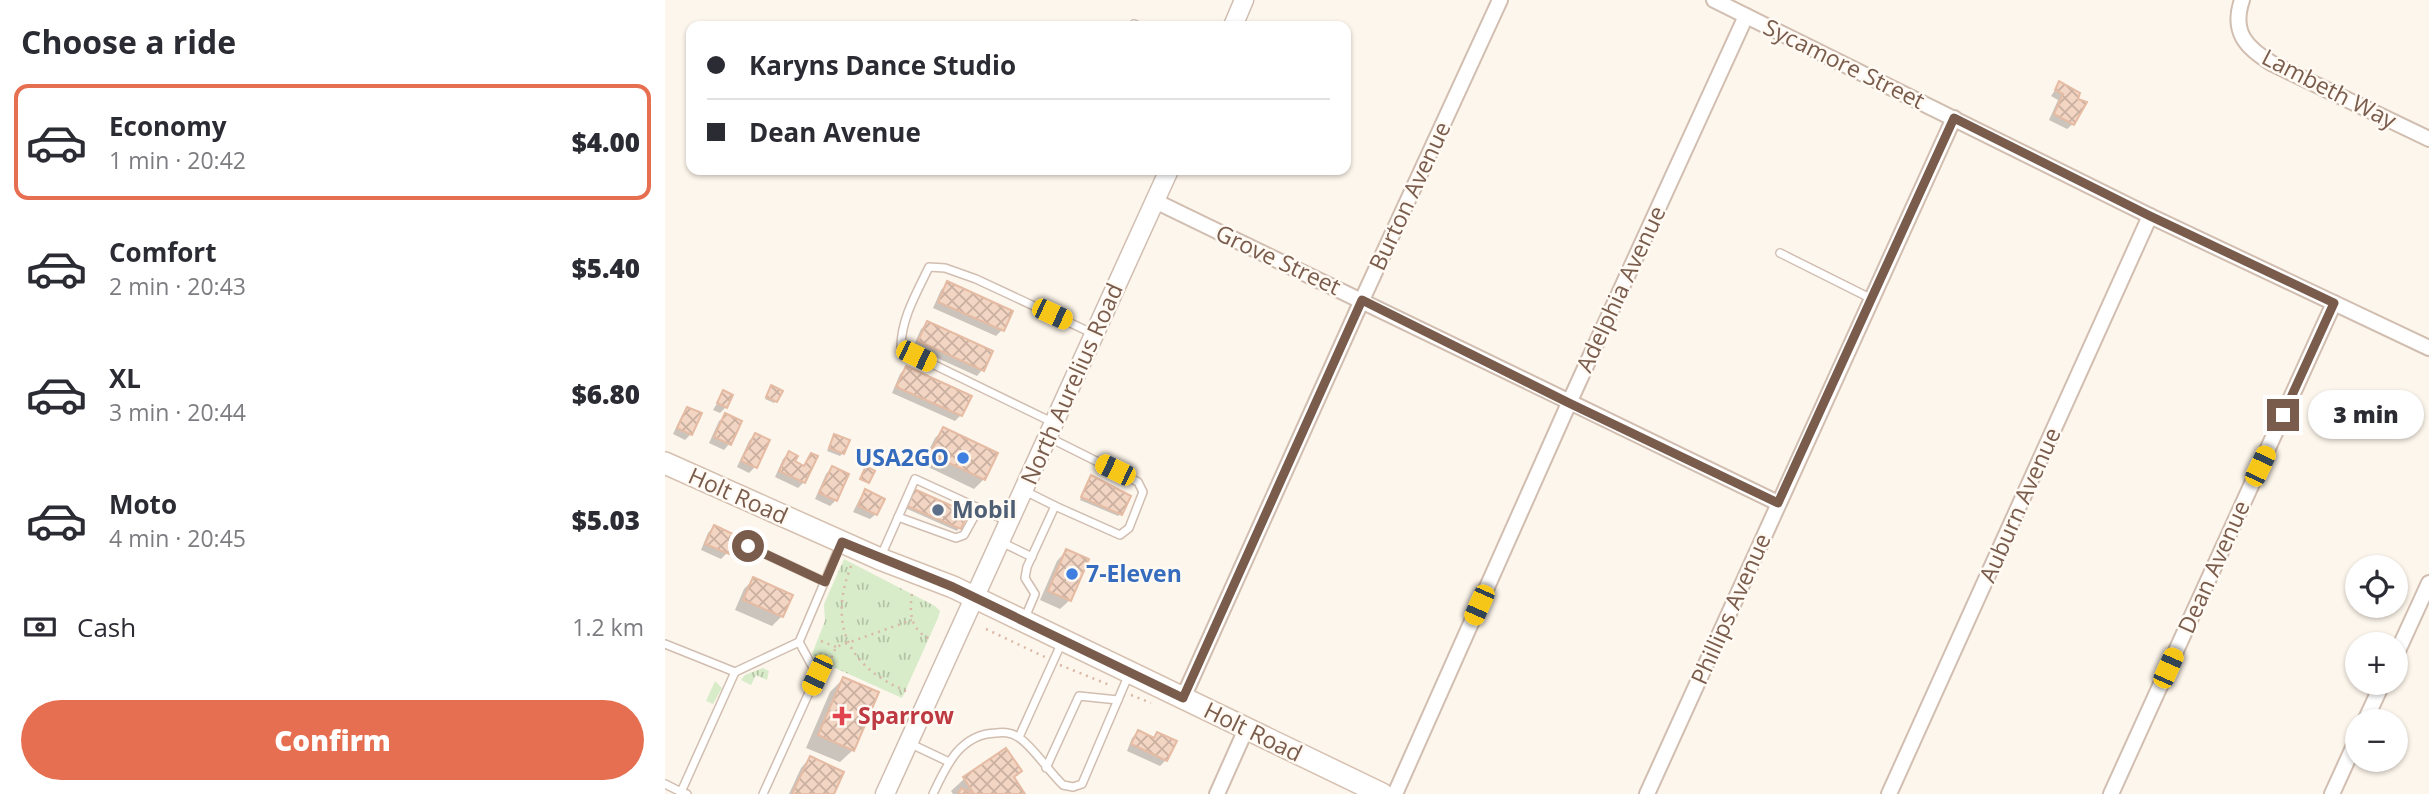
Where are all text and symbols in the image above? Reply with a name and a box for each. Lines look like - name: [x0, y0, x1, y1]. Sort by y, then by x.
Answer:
- street label: Sycamore Street: [1759, 10, 1930, 116]
- text: Choose a ride: [21, 20, 236, 63]
- street label: Lambeth Way: [2257, 41, 2403, 136]
- text: Karyns Dance Studio: [749, 47, 1016, 83]
- text: Economy: [109, 108, 227, 144]
- icon: car: [25, 111, 88, 174]
- text: Dean Avenue: [749, 114, 921, 150]
- street label: Burton Avenue: [1361, 116, 1458, 275]
- text: $4.00: [572, 124, 640, 160]
- text: 1 min · 20:42: [109, 144, 246, 176]
- street label: Adelphia Avenue: [1568, 200, 1673, 377]
- street label: Grove Street: [1211, 216, 1346, 302]
- text: Comfort: [109, 234, 216, 270]
- icon: car: [25, 237, 88, 300]
- text: $5.40: [572, 250, 640, 286]
- text: 2 min · 20:43: [109, 270, 246, 302]
- street label: North Aurelius Road: [1012, 278, 1130, 489]
- car: [1029, 296, 1076, 332]
- car: [893, 337, 940, 375]
- text: XL: [109, 360, 141, 396]
- icon: car: [25, 363, 88, 426]
- text: $6.80: [572, 376, 640, 412]
- callout: 3 min: [2307, 390, 2423, 440]
- text: 3 min · 20:44: [109, 396, 246, 428]
- text: 3 min: [2333, 398, 2399, 430]
- route end: [2267, 399, 2299, 431]
- street label: Auburn Avenue: [1971, 422, 2068, 587]
- place label: USA2GO: [855, 441, 949, 473]
- car: [2242, 443, 2279, 489]
- marker: USA2GO: [955, 450, 971, 466]
- car: [1092, 451, 1139, 489]
- street label: Holt Road: [684, 459, 793, 531]
- text: Moto: [109, 486, 177, 522]
- icon: car: [25, 489, 88, 552]
- place label: Mobil: [952, 493, 1017, 525]
- street label: Dean Avenue: [2169, 495, 2257, 638]
- text: $5.03: [572, 502, 640, 538]
- marker: Mobil: [930, 502, 946, 518]
- text: 4 min · 20:45: [109, 522, 246, 554]
- street label: Phillips Avenue: [1682, 528, 1778, 689]
- route start: [732, 530, 764, 562]
- map controls: [2345, 555, 2408, 772]
- button: locate: [2345, 555, 2408, 618]
- place label: 7-Eleven: [1086, 557, 1182, 589]
- marker: 7-Eleven: [1064, 566, 1080, 582]
- car: [1461, 582, 1498, 628]
- icon: cash: [21, 608, 59, 646]
- text: Cash: [77, 609, 136, 645]
- text: 1.2 km: [572, 611, 644, 643]
- button: +: [2345, 632, 2408, 695]
- car: [2150, 645, 2187, 691]
- car: [799, 652, 836, 698]
- street label: Holt Road: [1199, 694, 1308, 769]
- place label: Sparrow: [858, 699, 954, 731]
- button: Confirm: [21, 700, 644, 780]
- marker: Sparrow: [832, 706, 852, 726]
- button: −: [2345, 709, 2408, 772]

